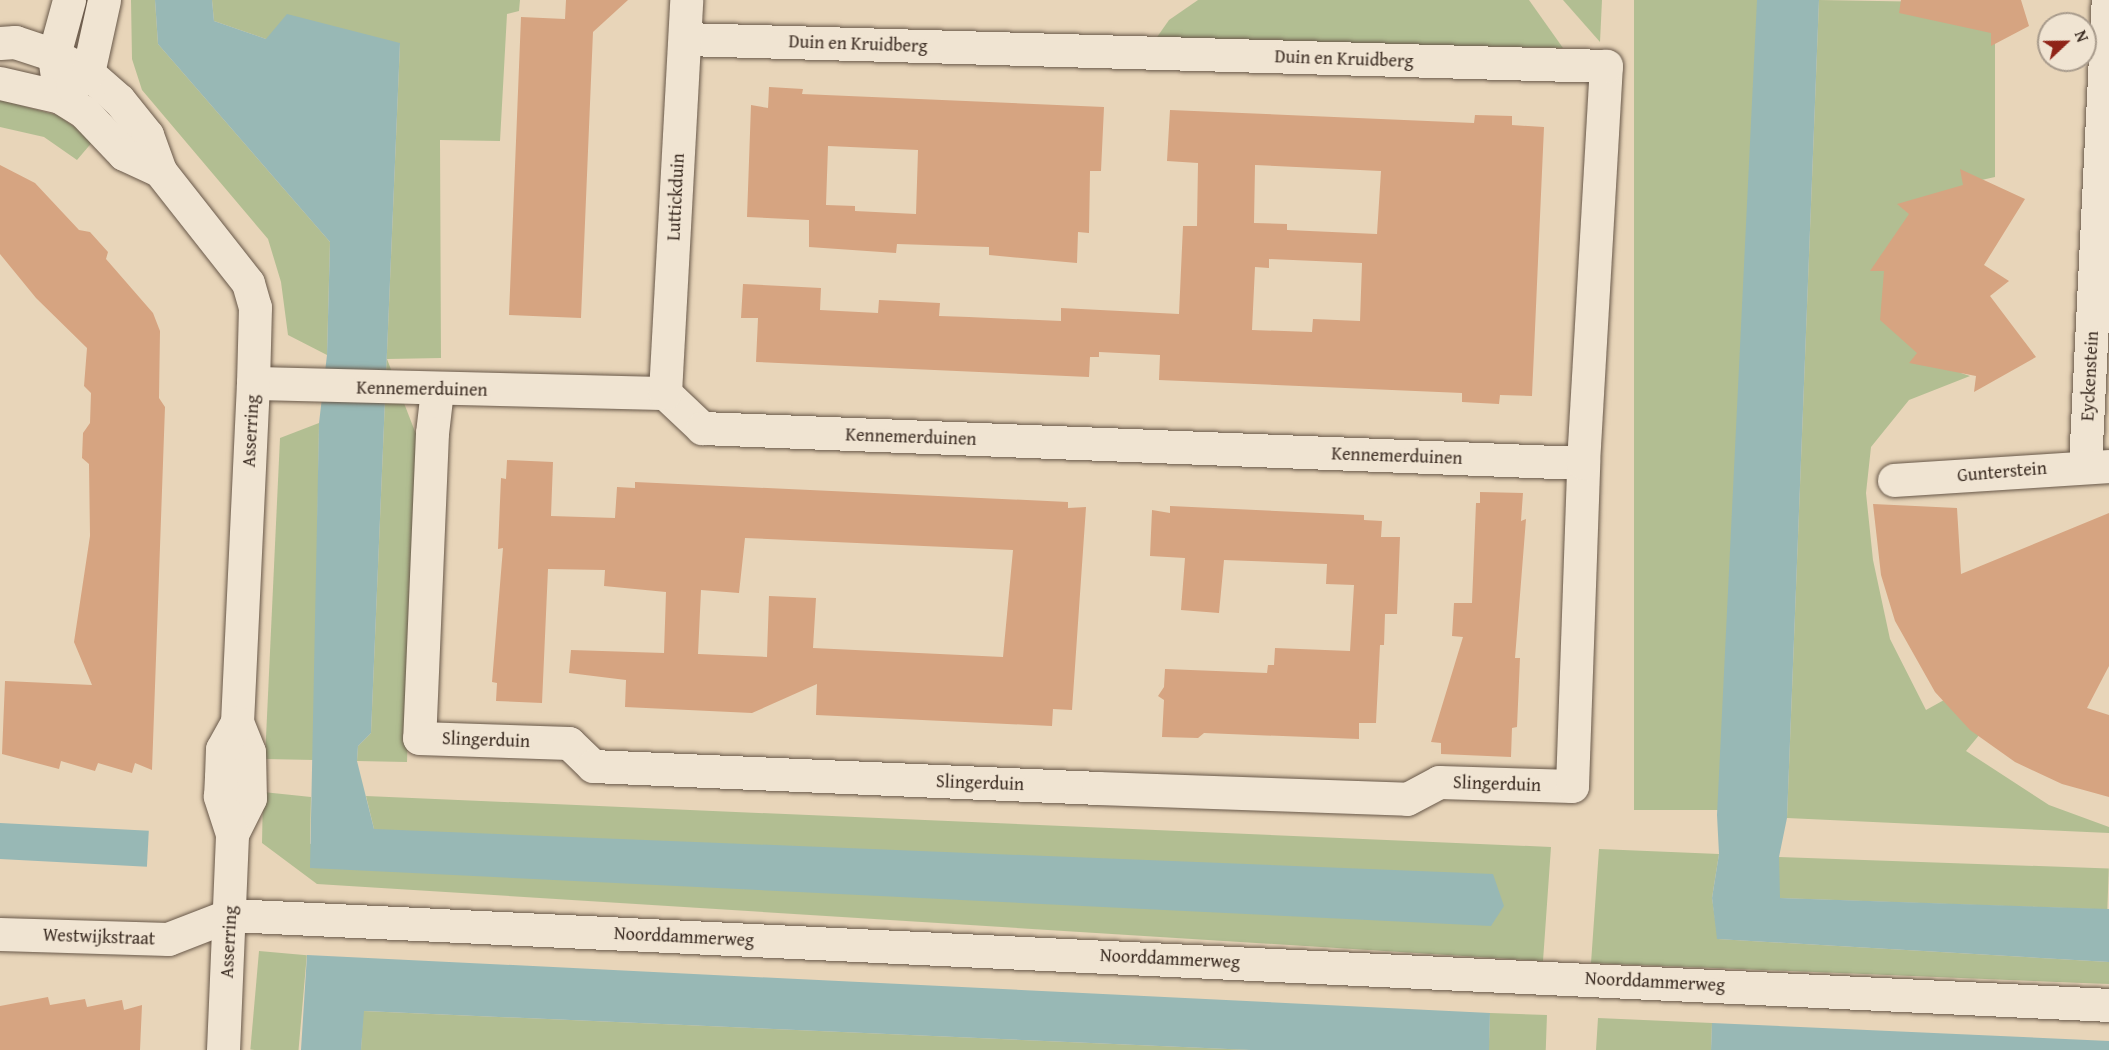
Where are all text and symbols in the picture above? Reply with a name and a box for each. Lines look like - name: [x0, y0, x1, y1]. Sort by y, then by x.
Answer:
- north arrow: [2037, 12, 2097, 72]
- text: N: [2069, 27, 2095, 45]
- street label: Duin en Kruidberg: [788, 31, 928, 57]
- street label: Duin en Kruidberg: [1274, 46, 1414, 72]
- street label: Luttickduin: [663, 153, 689, 241]
- street label: Eyckenstein: [2077, 330, 2103, 422]
- street label: Kennemerduinen: [356, 377, 488, 401]
- street label: Asserring: [238, 394, 264, 468]
- street label: Kennemerduinen: [845, 424, 977, 450]
- street label: Kennemerduinen: [1331, 443, 1463, 469]
- street label: Gunterstein: [1956, 457, 2048, 487]
- street label: Slingerduin: [442, 728, 530, 752]
- street label: Slingerduin: [936, 771, 1024, 795]
- street label: Slingerduin: [1453, 772, 1541, 796]
- street label: Asserring: [216, 905, 242, 979]
- street label: Noorddammerweg: [613, 923, 755, 951]
- street label: Westwijkstraat: [42, 924, 156, 950]
- street label: Noorddammerweg: [1099, 945, 1241, 973]
- street label: Noorddammerweg: [1584, 968, 1726, 996]

